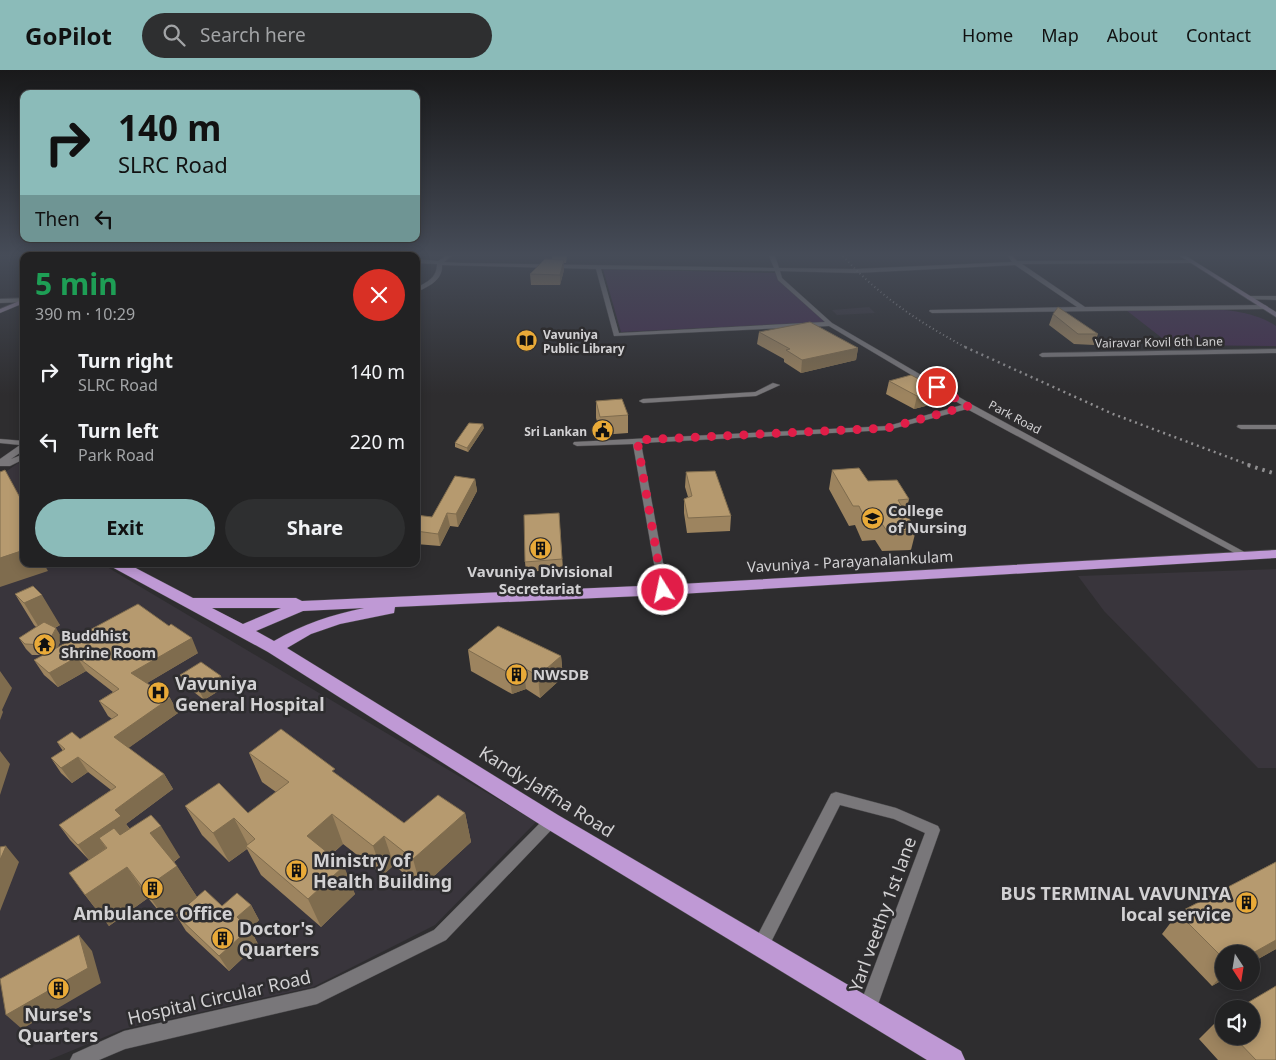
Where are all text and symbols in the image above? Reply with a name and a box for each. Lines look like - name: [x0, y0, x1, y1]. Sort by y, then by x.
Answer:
- search box: [142, 13, 492, 58]
- text: GoPilot: [25, 19, 112, 52]
- icon: search: [160, 21, 188, 49]
- text: Search here: [200, 22, 306, 48]
- text: Home: [962, 23, 1013, 47]
- text: Map: [1041, 23, 1079, 47]
- text: About: [1107, 23, 1158, 47]
- text: Contact: [1186, 23, 1251, 47]
- text: 140 m: [118, 104, 221, 151]
- icon: right: [35, 110, 100, 175]
- text: SLRC Road: [118, 149, 228, 179]
- icon: left: [90, 205, 118, 233]
- text: Then: [35, 206, 80, 232]
- text: 5 min: [35, 263, 118, 304]
- button: close: [353, 269, 405, 321]
- text: 390 m · 10:29: [35, 303, 135, 325]
- place label: Vavuniya Public Library: [543, 326, 625, 357]
- library icon: Vavuniya Public Library: [515, 329, 539, 353]
- street label: Vairavar Kovil 6th Lane: [1095, 332, 1223, 352]
- text: Turn right: [78, 348, 173, 374]
- icon: right: [35, 358, 63, 386]
- text: 140 m: [350, 359, 405, 385]
- pin: [916, 366, 958, 408]
- icon: arrive: [923, 373, 951, 401]
- text: SLRC Road: [78, 374, 158, 396]
- street label: Park Road: [986, 396, 1044, 438]
- text: Turn left: [78, 418, 159, 444]
- public building icon: Sri Lankan: [591, 419, 615, 443]
- place label: Sri Lankan: [524, 423, 587, 440]
- icon: left: [35, 428, 63, 456]
- text: 220 m: [350, 429, 405, 455]
- text: Park Road: [78, 444, 154, 466]
- button: Exit: [35, 499, 215, 557]
- button: Share: [225, 499, 405, 557]
- place label: College of Nursing: [888, 500, 967, 537]
- school or university icon: College of Nursing: [860, 507, 884, 531]
- building icon: Vavuniya Divisional Secretariat: [528, 536, 552, 560]
- street label: Vavuniya - Parayanalankulam: [746, 546, 954, 576]
- place label: Vavuniya Divisional Secretariat: [467, 561, 613, 598]
- position arrow: [636, 563, 688, 615]
- place label: Buddhist Shrine Room: [61, 625, 156, 662]
- temple icon: Buddhist Shrine Room: [33, 632, 57, 656]
- building icon: NWSDB: [505, 662, 529, 686]
- place label: NWSDB: [533, 664, 589, 684]
- place label: Vavuniya General Hospital: [175, 671, 325, 716]
- hospital icon: Vavuniya General Hospital: [147, 681, 171, 705]
- street label: Kandy-Jaffna Road: [475, 740, 619, 842]
- street label: Yarl veethy 1st lane: [843, 833, 921, 995]
- place label: Ministry of Health Building: [313, 848, 452, 893]
- building icon: Ministry of Health Building: [285, 858, 309, 882]
- building icon: Ambulance Office: [141, 876, 165, 900]
- place label: BUS TERMINAL VAVUNIYA local service: [1000, 881, 1232, 926]
- building icon: BUS TERMINAL VAVUNIYA local service: [1235, 891, 1259, 915]
- place label: Ambulance Office: [73, 901, 233, 925]
- place label: Doctor's Quarters: [239, 916, 319, 961]
- building icon: Doctor's Quarters: [211, 926, 235, 950]
- north arrow: [1215, 945, 1260, 990]
- map controls: [1215, 945, 1260, 1045]
- street label: Hospital Circular Road: [125, 964, 313, 1030]
- building icon: Nurse's Quarters: [46, 977, 70, 1001]
- button: sound: [1215, 1000, 1260, 1045]
- place label: Nurse's Quarters: [18, 1002, 98, 1047]

